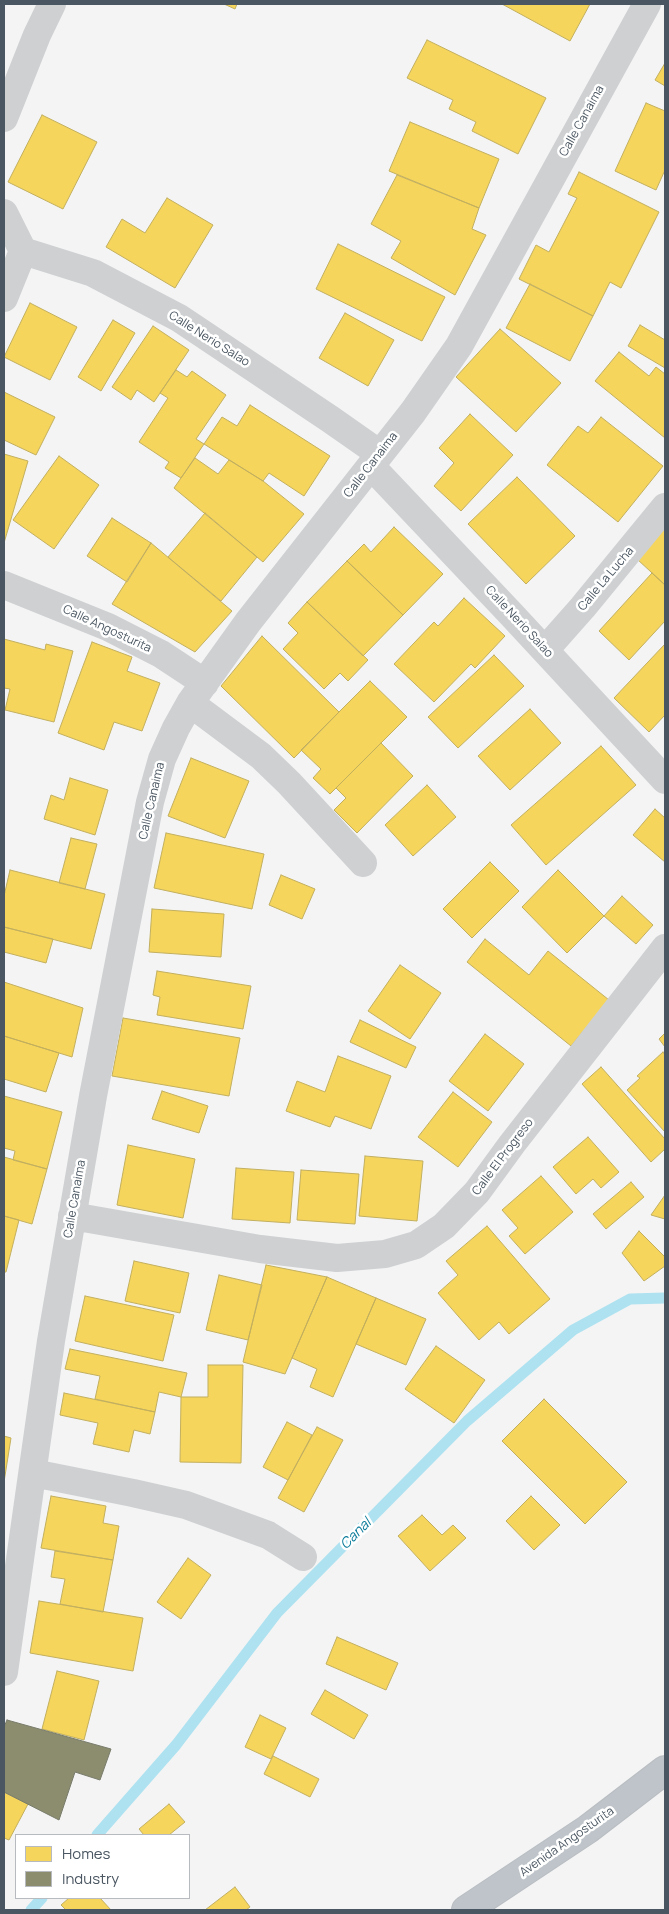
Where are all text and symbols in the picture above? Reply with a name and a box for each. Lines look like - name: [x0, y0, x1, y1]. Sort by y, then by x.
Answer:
- street label: Calle Canaima: [557, 83, 607, 159]
- street label: Calle Nerio Salao: [166, 308, 252, 370]
- street label: Calle Canaima: [341, 429, 401, 501]
- street label: Calle La Lucha: [575, 544, 637, 614]
- street label: Calle Nerio Salao: [482, 583, 556, 661]
- street label: Calle Angosturita: [60, 602, 154, 656]
- street label: Calle Canaima: [136, 761, 168, 841]
- street label: Calle El Progreso: [469, 1116, 537, 1198]
- street label: Calle Canaima: [61, 1159, 89, 1239]
- water label: Canal: [337, 1515, 375, 1553]
- street label: Avenida Angosturita: [517, 1804, 617, 1880]
- legend: [15, 1834, 190, 1899]
- text: Homes: [62, 1843, 110, 1864]
- text: Industry: [62, 1868, 119, 1889]

